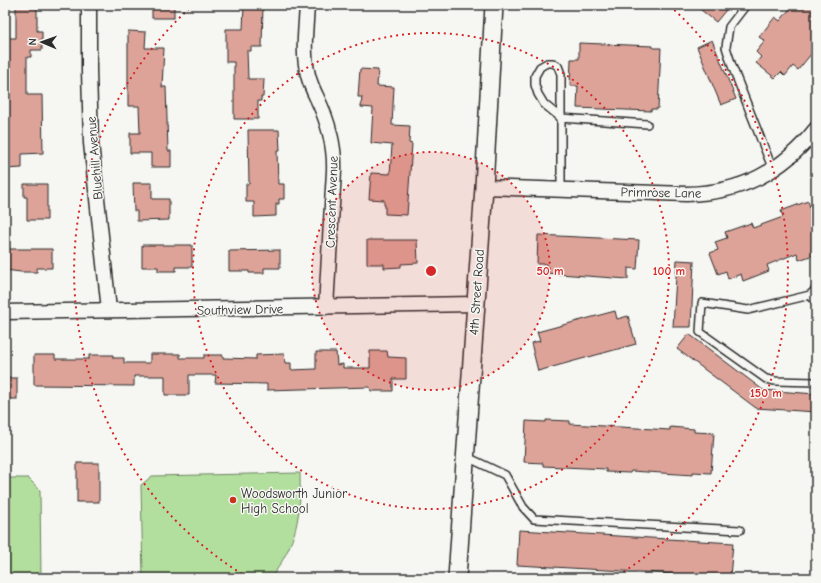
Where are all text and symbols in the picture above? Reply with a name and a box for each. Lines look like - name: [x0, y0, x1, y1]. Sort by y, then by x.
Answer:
- north arrow: [22, 22, 62, 62]
- text: N: [26, 38, 39, 45]
- street label: Bluehill Avenue: [83, 115, 106, 200]
- street label: Crescent Avenue: [322, 155, 341, 248]
- street label: Primrose Lane: [620, 184, 702, 201]
- street label: 4th Street Road: [466, 248, 487, 336]
- centre of rings: [424, 264, 438, 278]
- text: 50 m: [536, 264, 564, 278]
- text: 100 m: [653, 264, 685, 278]
- street label: Southview Drive: [197, 301, 284, 318]
- text: 150 m: [750, 386, 782, 400]
- place label: Woodsworth Junior High School: [241, 486, 348, 516]
- marker: Woodsworth Junior High School: [228, 495, 238, 505]

